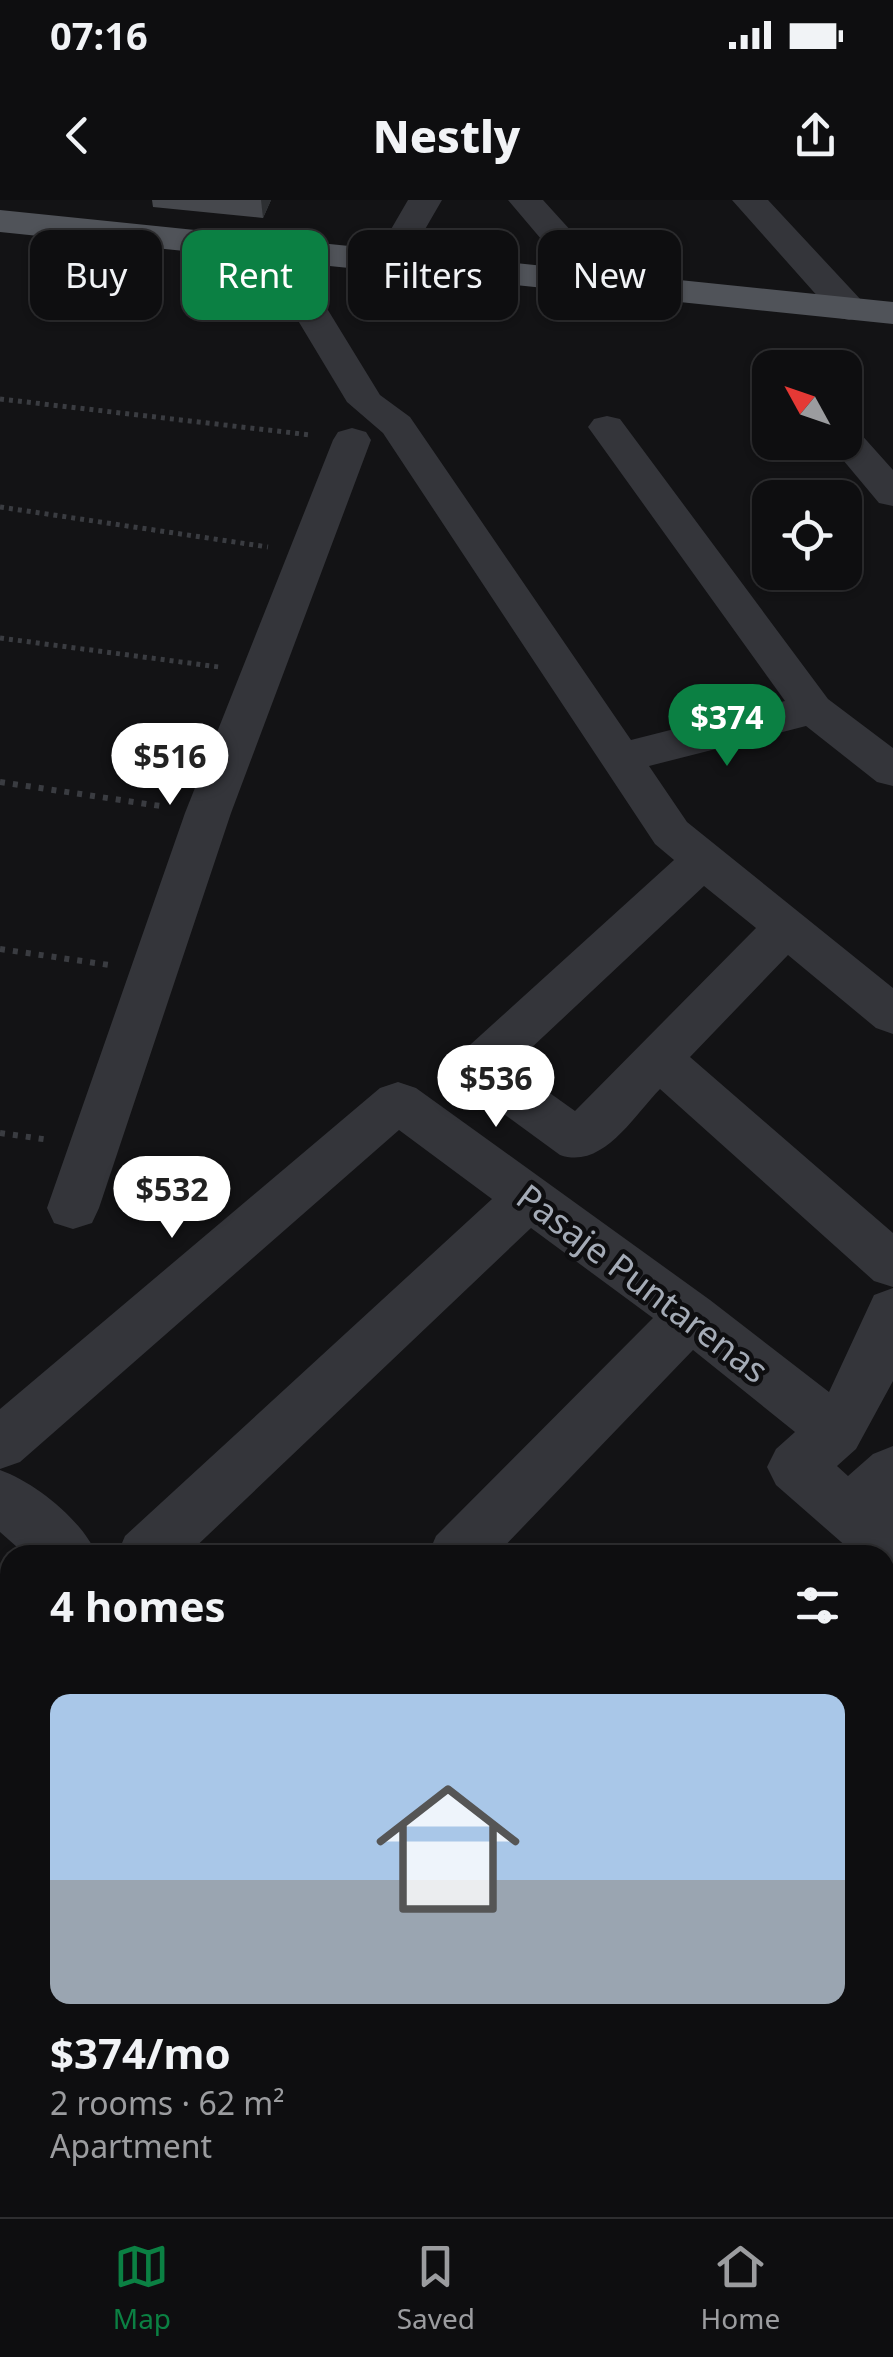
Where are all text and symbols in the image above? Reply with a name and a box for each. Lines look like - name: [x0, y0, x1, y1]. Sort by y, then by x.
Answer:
- text: 07:16: [50, 9, 148, 61]
- text: Nestly: [373, 105, 520, 166]
- icon: back: [50, 108, 105, 163]
- icon: share: [788, 108, 843, 163]
- chip: Buy: [30, 230, 162, 320]
- chip: Rent: [182, 230, 328, 320]
- chip: Filters: [348, 230, 518, 320]
- chip: New: [538, 230, 681, 320]
- north arrow: [752, 350, 862, 460]
- map controls: [752, 350, 862, 590]
- button: locate: [752, 480, 862, 590]
- pin: $374: [668, 684, 786, 769]
- text: $374: [690, 695, 764, 738]
- pin: $516: [111, 723, 229, 808]
- text: $516: [133, 734, 207, 777]
- pin: $536: [437, 1045, 555, 1130]
- text: $536: [459, 1056, 533, 1099]
- pin: $532: [113, 1156, 231, 1241]
- text: $532: [135, 1167, 209, 1210]
- street label: Pasaje Puntarenas: [508, 1173, 778, 1393]
- text: 4 homes: [50, 1577, 226, 1634]
- icon: filters: [790, 1578, 845, 1633]
- icon: home: [358, 1759, 538, 1939]
- text: $374/mo: [50, 2024, 231, 2081]
- text: 2 rooms · 62 m²: [50, 2081, 284, 2124]
- text: Apartment: [50, 2124, 212, 2167]
- tab: Map: [113, 2239, 171, 2337]
- tab: Saved: [397, 2239, 475, 2337]
- tab: Home: [701, 2239, 780, 2337]

